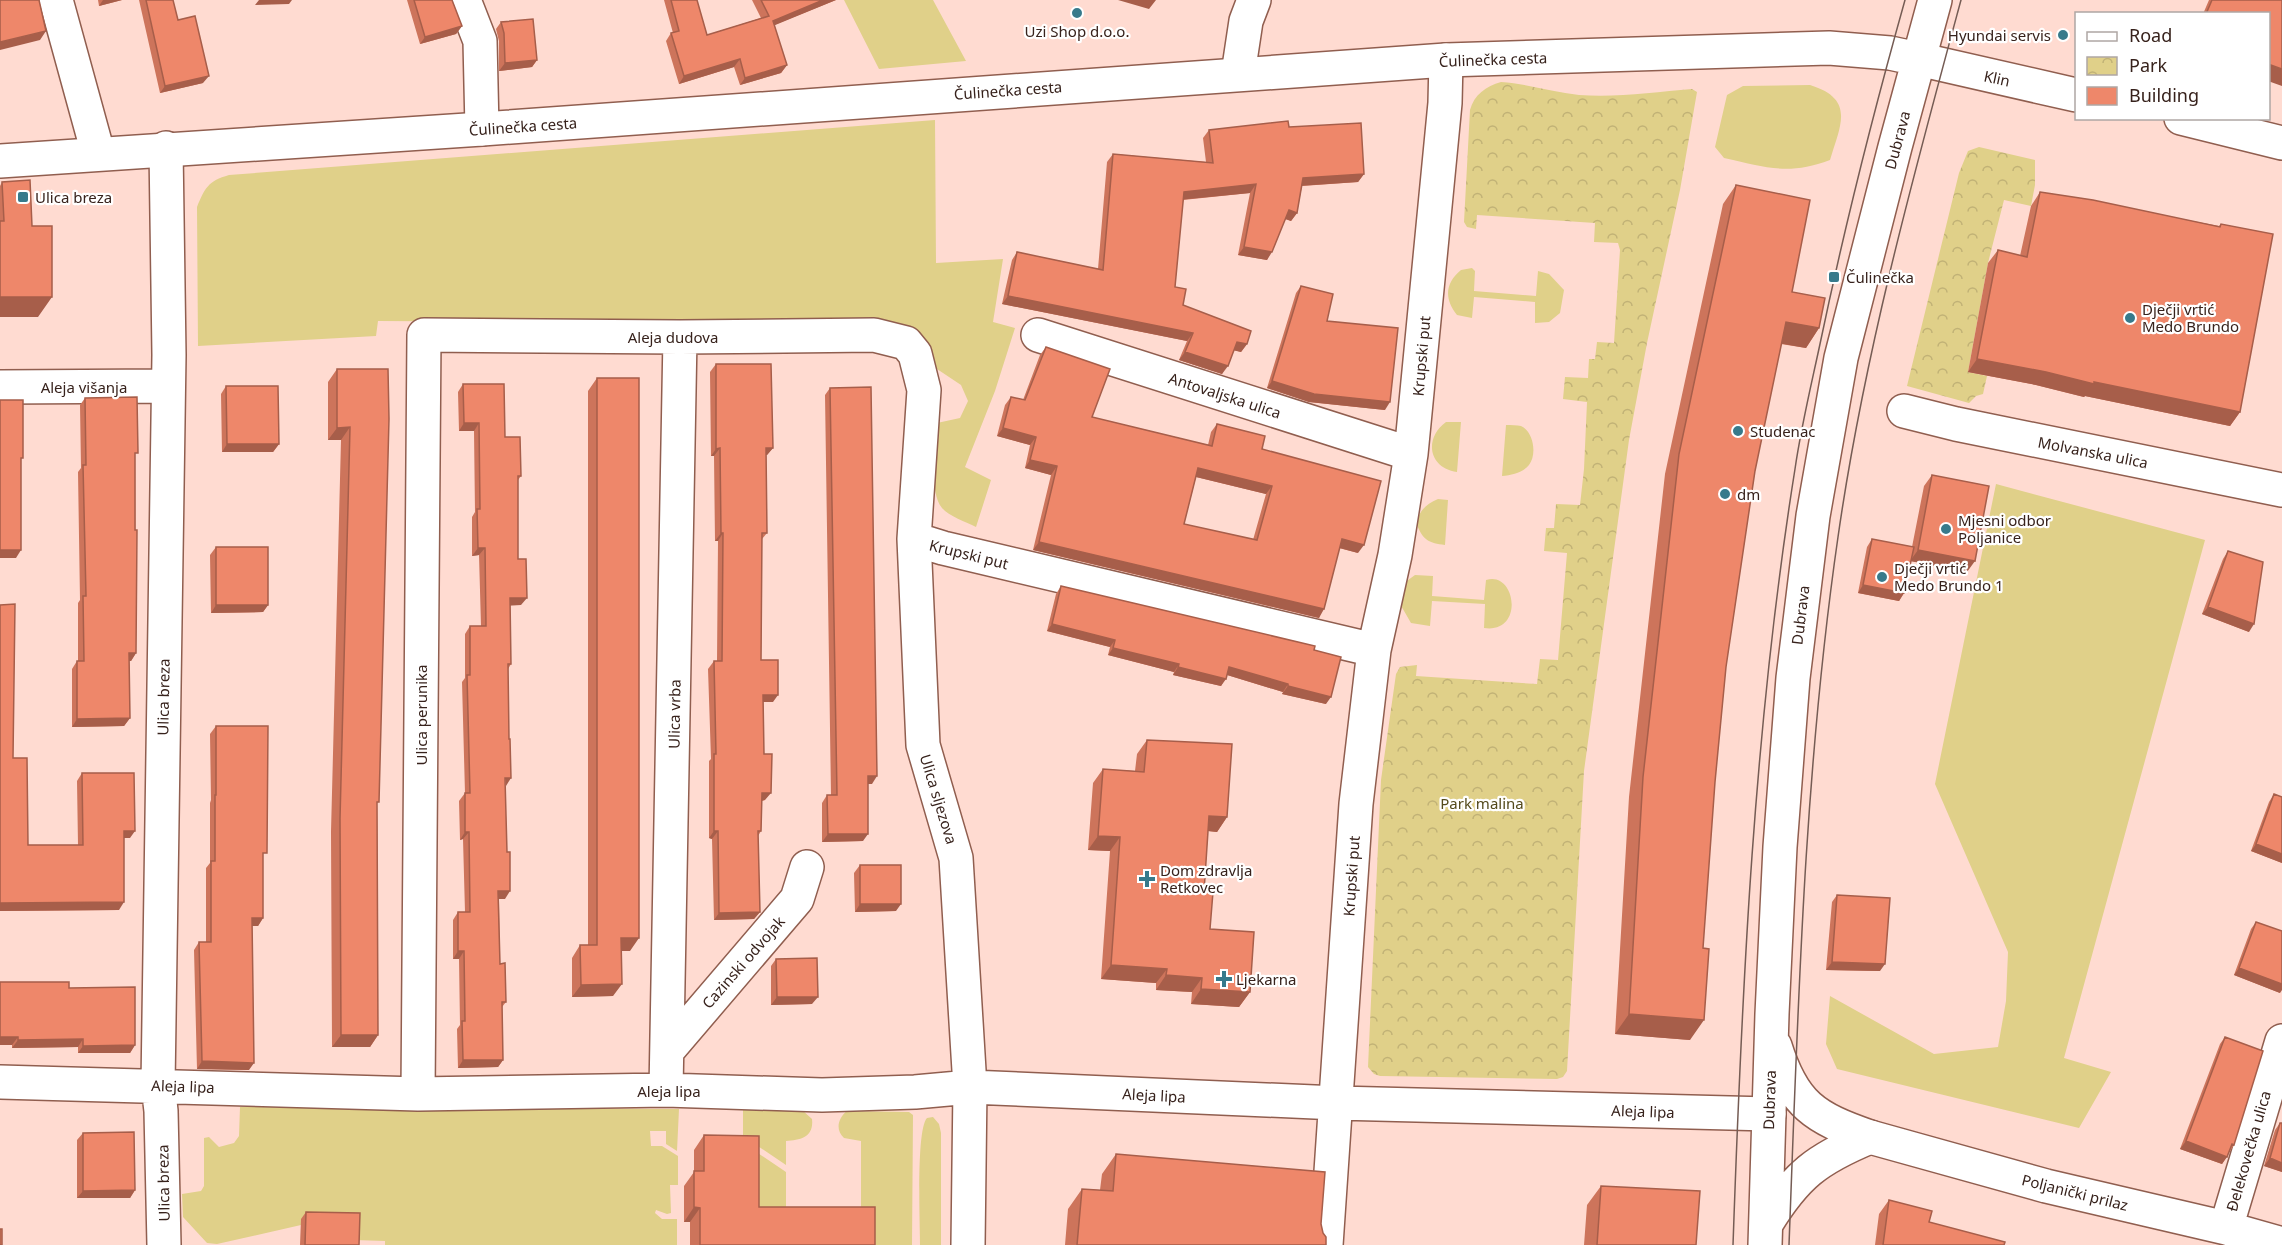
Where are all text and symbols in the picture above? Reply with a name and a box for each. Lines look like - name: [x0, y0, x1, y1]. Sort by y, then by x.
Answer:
- marker: Uzi Shop d.o.o.: [1070, 6, 1084, 20]
- legend: [2075, 12, 2270, 120]
- place label: Uzi Shop d.o.o.: [1025, 21, 1129, 41]
- text: Road: [2129, 23, 2172, 47]
- place label: Hyundai servis: [1948, 25, 2051, 45]
- marker: Hyundai servis: [2056, 28, 2070, 42]
- street label: Čulinečka cesta: [1438, 47, 1548, 71]
- text: Park: [2129, 53, 2167, 77]
- street label: Klin: [1982, 65, 2012, 91]
- street label: Čulinečka cesta: [953, 76, 1063, 104]
- text: Building: [2129, 83, 2199, 107]
- street label: Dubrava: [1880, 109, 1914, 171]
- street label: Čulinečka cesta: [468, 112, 578, 140]
- place label: Ulica breza: [35, 187, 112, 207]
- marker: Ulica breza: [16, 190, 30, 204]
- place label: Čulinečka: [1846, 267, 1914, 287]
- marker: Čulinečka: [1827, 270, 1841, 284]
- place label: Dječji vrtić Medo Brundo: [2142, 299, 2239, 336]
- marker: Dječji vrtić Medo Brundo: [2123, 311, 2137, 325]
- street label: Krupski put: [1408, 314, 1435, 397]
- street label: Aleja dudova: [628, 327, 718, 347]
- street label: Antovaljska ulica: [1166, 367, 1284, 423]
- street label: Aleja višanja: [41, 377, 127, 397]
- place label: Studenac: [1750, 421, 1816, 441]
- marker: Studenac: [1731, 424, 1745, 438]
- street label: Molvanska ulica: [2036, 431, 2150, 473]
- place label: dm: [1737, 484, 1760, 504]
- marker: dm: [1718, 487, 1732, 501]
- place label: Mjesni odbor Poljanice: [1958, 510, 2051, 547]
- marker: Mjesni odbor Poljanice: [1939, 522, 1953, 536]
- street label: Krupski put: [927, 535, 1011, 574]
- place label: Dječji vrtić Medo Brundo 1: [1894, 558, 2004, 595]
- marker: Dječji vrtić Medo Brundo 1: [1875, 570, 1889, 584]
- street label: Dubrava: [1786, 584, 1814, 646]
- street label: Ulica breza: [152, 658, 174, 736]
- street label: Ulica perunika: [411, 665, 431, 765]
- street label: Ulica vrba: [663, 679, 685, 749]
- street label: Ulica sljezova: [916, 751, 962, 847]
- park label: Park malina: [1440, 793, 1524, 813]
- street label: Krupski put: [1338, 834, 1364, 917]
- place label: Dom zdravlja Retkovec: [1160, 860, 1252, 897]
- marker: Dom zdravlja Retkovec: [1138, 870, 1156, 888]
- street label: Cazinski odvojak: [697, 912, 789, 1012]
- place label: Ljekarna: [1236, 969, 1297, 989]
- marker: Ljekarna: [1217, 972, 1231, 986]
- street label: Dubrava: [1758, 1070, 1780, 1130]
- street label: Aleja lipa: [151, 1075, 215, 1097]
- street label: Aleja lipa: [637, 1081, 701, 1101]
- street label: Aleja lipa: [1122, 1083, 1186, 1107]
- street label: Đelekovečka ulica: [2221, 1088, 2275, 1214]
- street label: Aleja lipa: [1611, 1100, 1675, 1122]
- street label: Ulica breza: [152, 1144, 174, 1222]
- street label: Poljanički prilaz: [2020, 1169, 2130, 1215]

